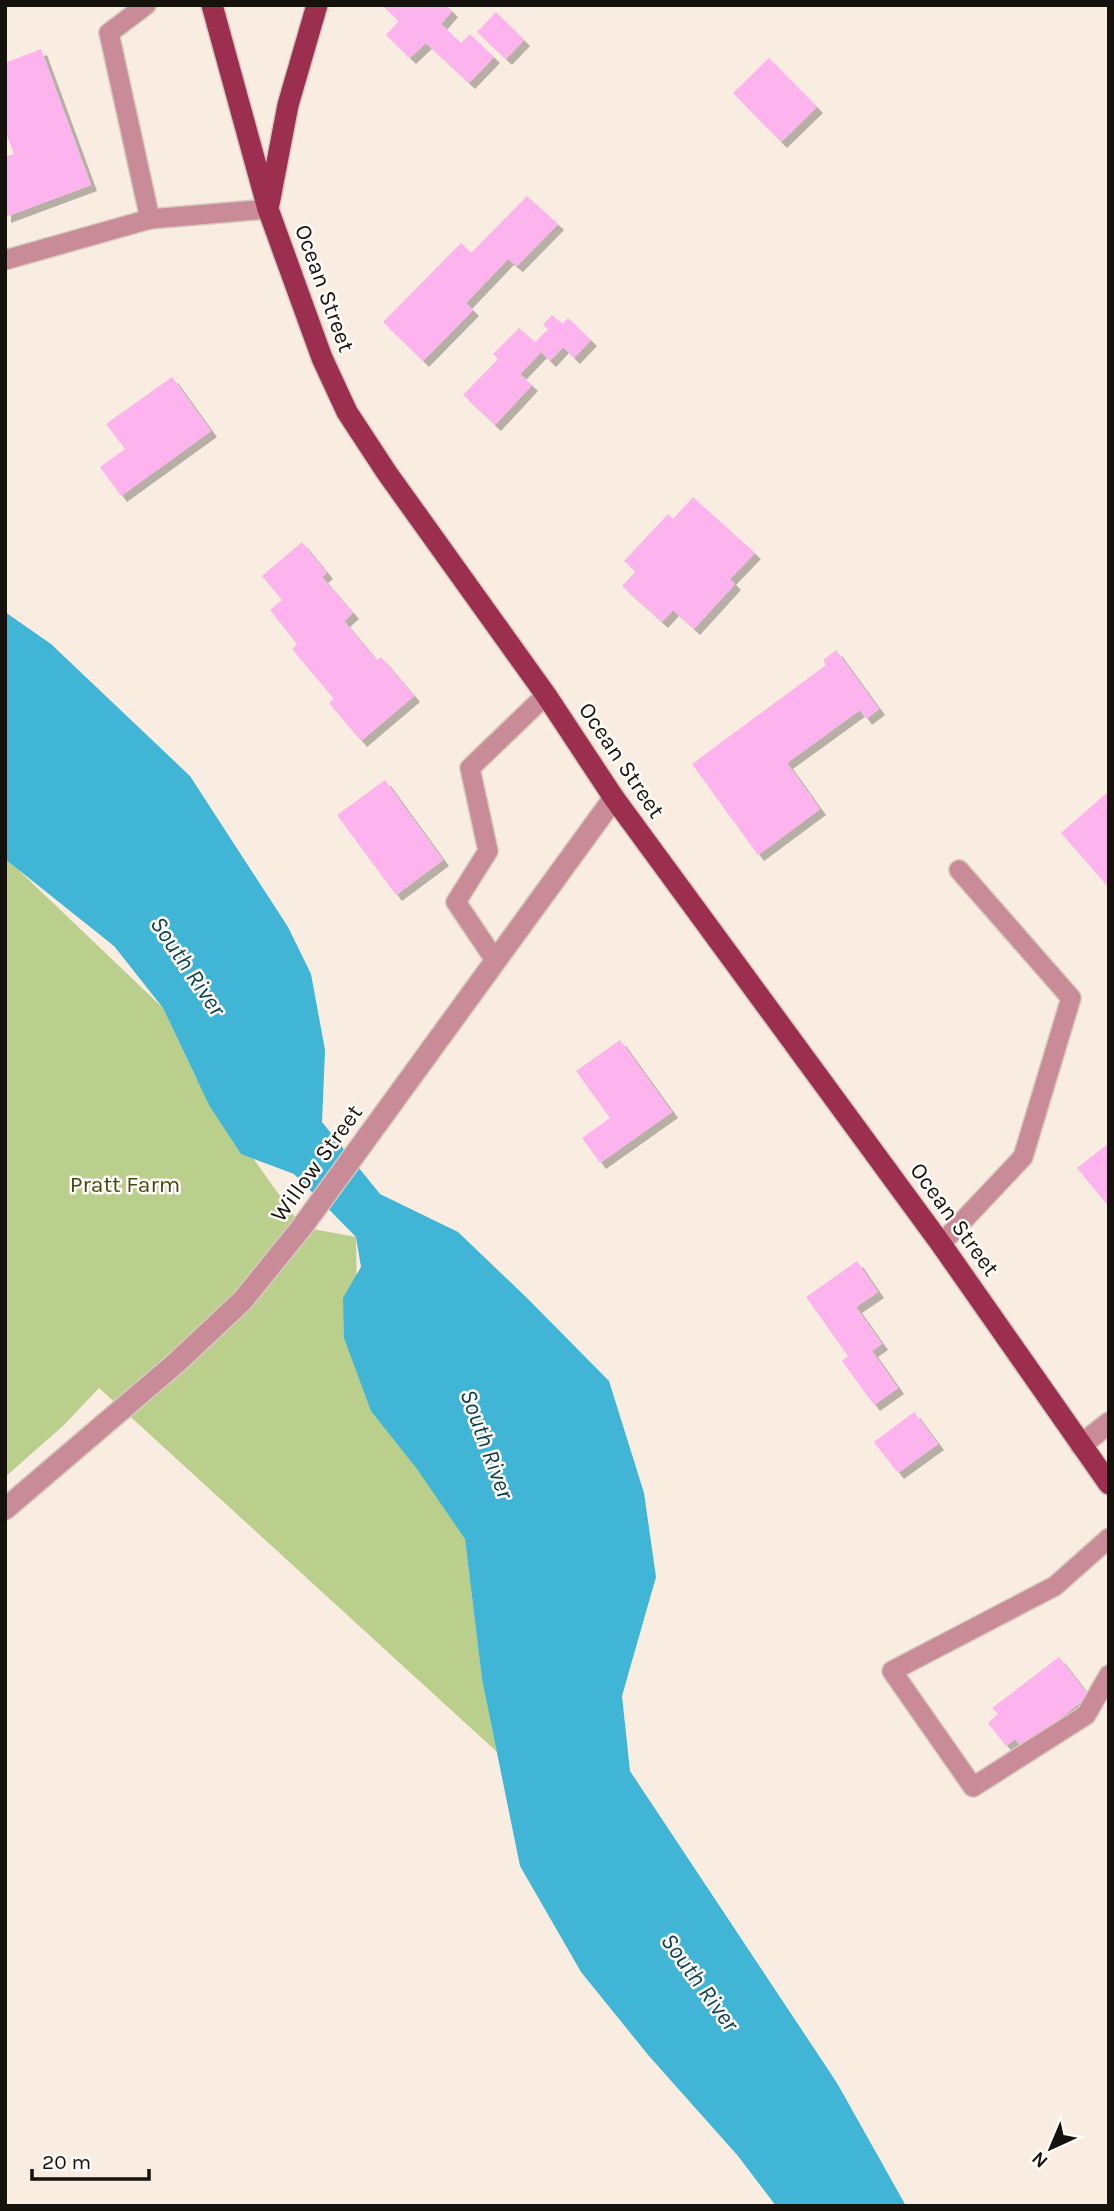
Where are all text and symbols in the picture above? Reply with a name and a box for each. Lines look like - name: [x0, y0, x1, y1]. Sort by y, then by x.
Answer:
- street label: Ocean Street: [289, 221, 360, 356]
- street label: Ocean Street: [573, 697, 670, 824]
- water label: South River: [144, 911, 232, 1022]
- street label: Willow Street: [265, 1099, 368, 1227]
- street label: Ocean Street: [904, 1157, 1005, 1282]
- park label: Pratt Farm: [70, 1171, 180, 1198]
- water label: South River: [454, 1386, 520, 1503]
- water label: South River: [655, 1928, 745, 2037]
- north arrow: [1016, 2113, 1086, 2183]
- scale bar: [32, 2138, 149, 2182]
- text: N: [1027, 2147, 1052, 2172]
- text: 20 m: [42, 2150, 91, 2174]

